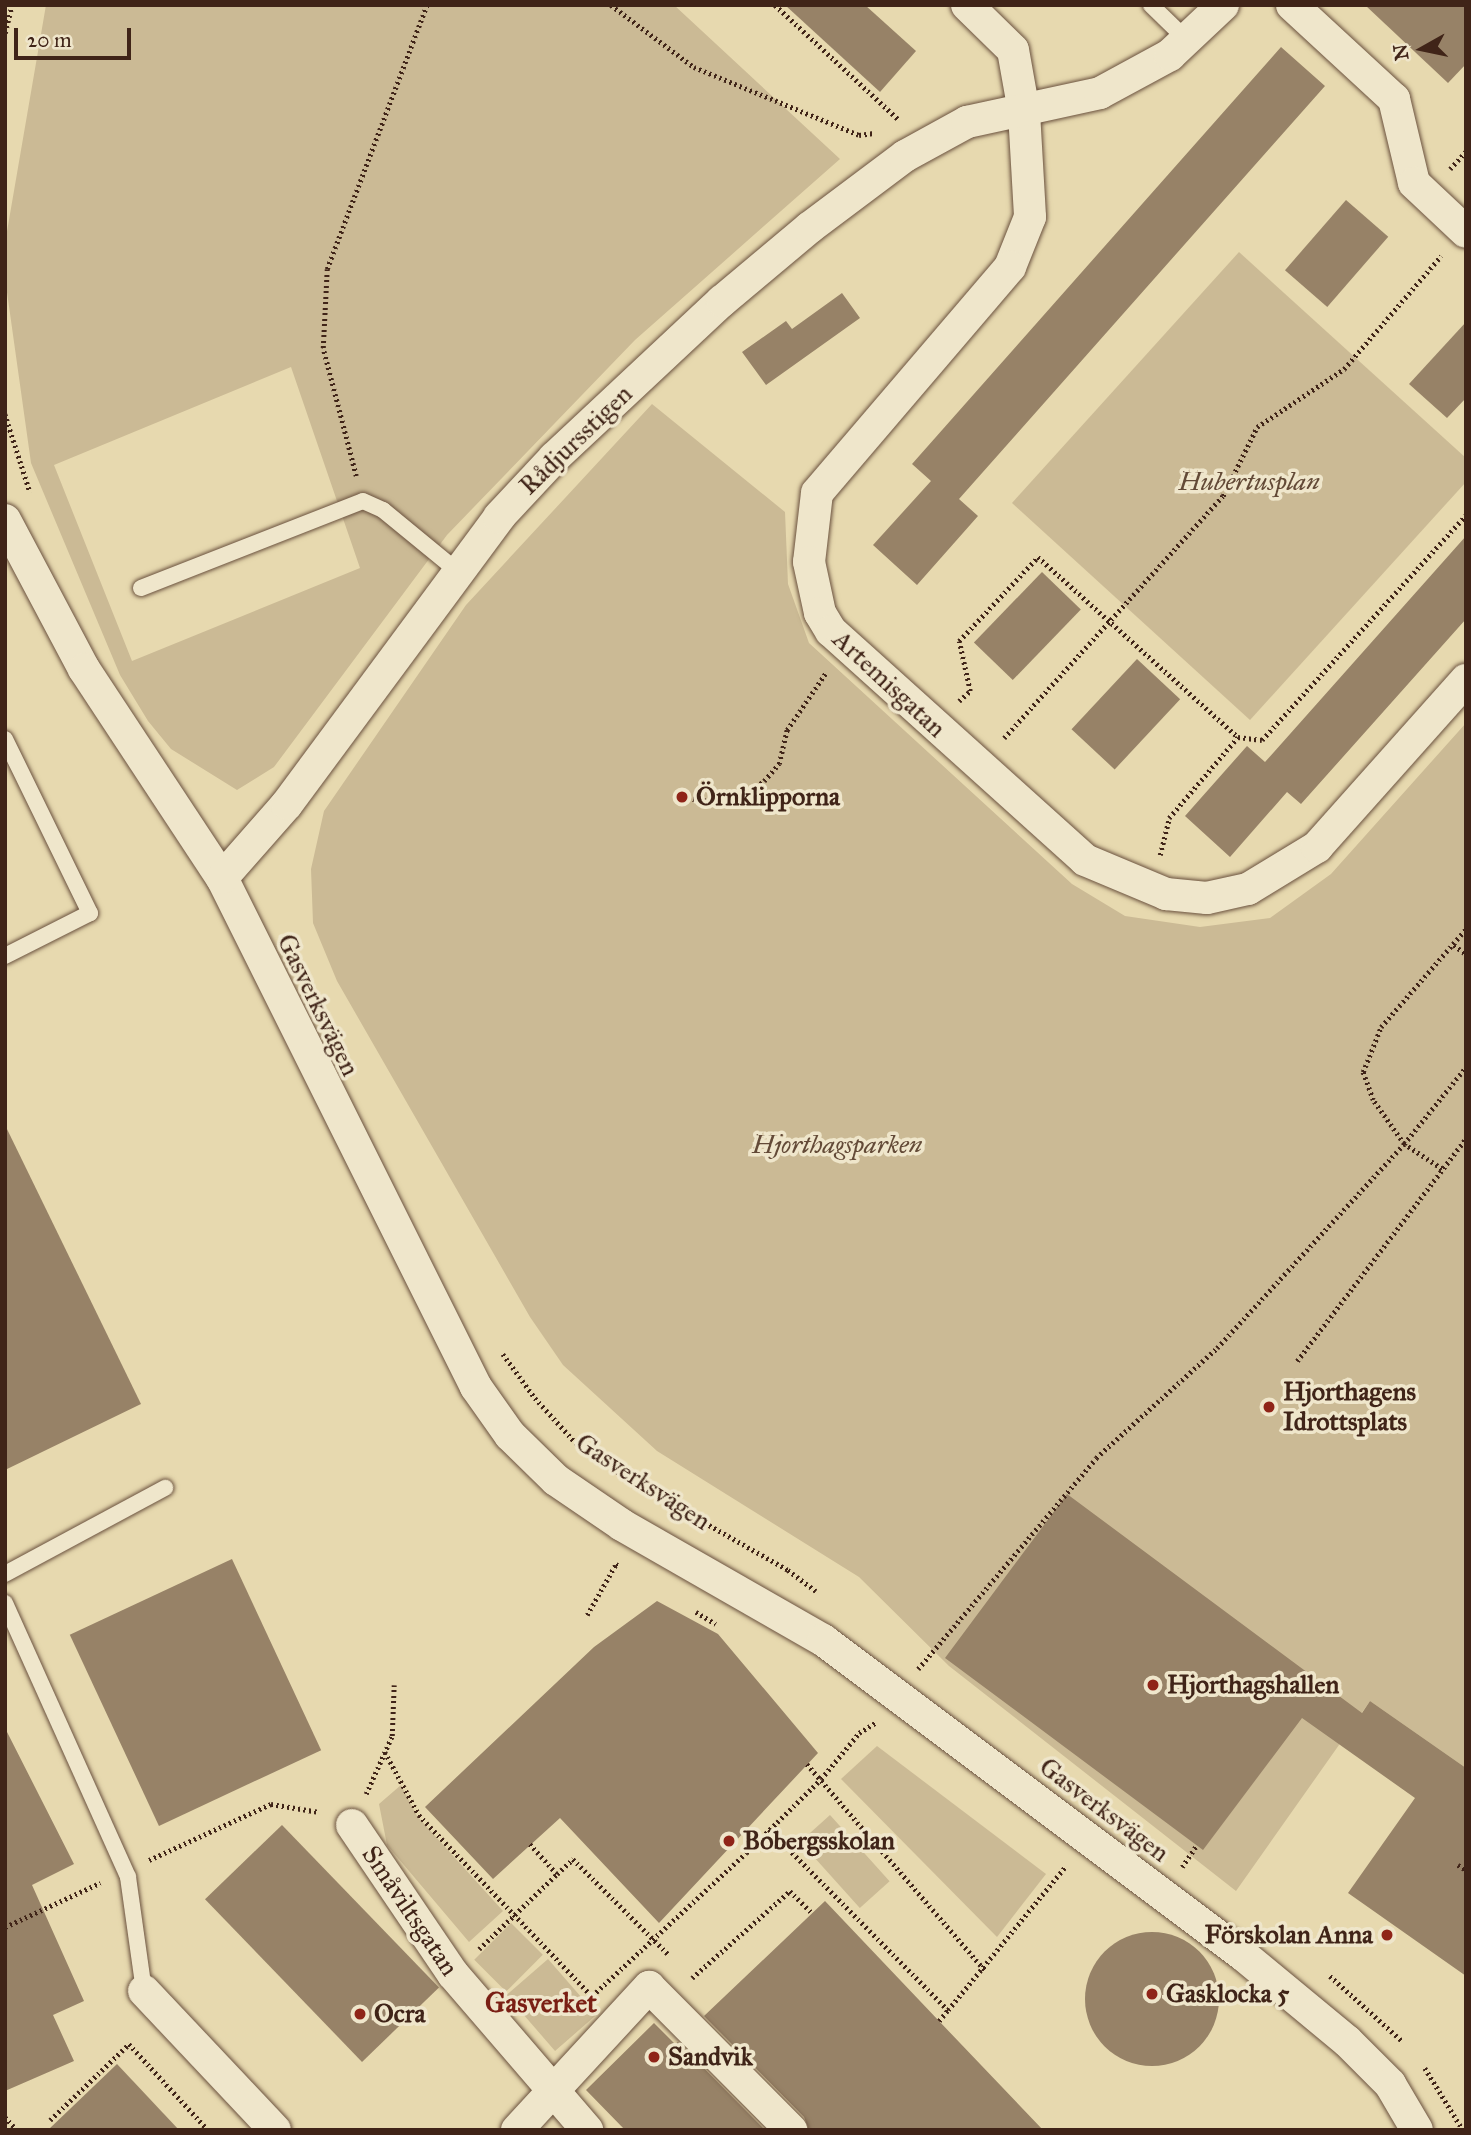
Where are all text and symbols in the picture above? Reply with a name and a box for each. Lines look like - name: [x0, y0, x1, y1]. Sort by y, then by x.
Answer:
- scale bar: [18, 14, 135, 58]
- north arrow: [1387, 14, 1457, 84]
- text: 20 m: [27, 27, 72, 53]
- text: N: [1388, 43, 1413, 62]
- street label: Rådjursstigen: [513, 379, 639, 501]
- park label: Hubertusplan: [1178, 466, 1320, 498]
- street label: Artemisgatan: [826, 624, 952, 744]
- place label: Örnklipporna: [696, 781, 840, 813]
- marker: Örnklipporna: [674, 789, 690, 805]
- street label: Gasverksvägen: [270, 929, 366, 1081]
- park label: Hjorthagsparken: [752, 1129, 922, 1161]
- place label: Hjorthagens Idrottsplats: [1283, 1376, 1416, 1438]
- marker: Hjorthagens Idrottsplats: [1261, 1399, 1277, 1415]
- street label: Gasverksvägen: [570, 1427, 716, 1537]
- place label: Hjorthagshallen: [1167, 1669, 1339, 1701]
- marker: Hjorthagshallen: [1145, 1677, 1161, 1693]
- street label: Gasverksvägen: [1033, 1751, 1175, 1869]
- place label: Bobergsskolan: [743, 1825, 895, 1857]
- marker: Bobergsskolan: [721, 1833, 737, 1849]
- street label: Småviltsgatan: [355, 1840, 465, 1982]
- place label: Förskolan Anna: [1205, 1919, 1373, 1951]
- marker: Förskolan Anna: [1379, 1927, 1395, 1943]
- place label: Gasklocka 5: [1166, 1978, 1289, 2010]
- district label: Gasverket: [485, 1986, 597, 2020]
- marker: Gasklocka 5: [1144, 1986, 1160, 2002]
- place label: Ocra: [374, 1998, 426, 2030]
- marker: Ocra: [352, 2006, 368, 2022]
- place label: Sandvik: [668, 2041, 753, 2073]
- marker: Sandvik: [646, 2049, 662, 2065]

